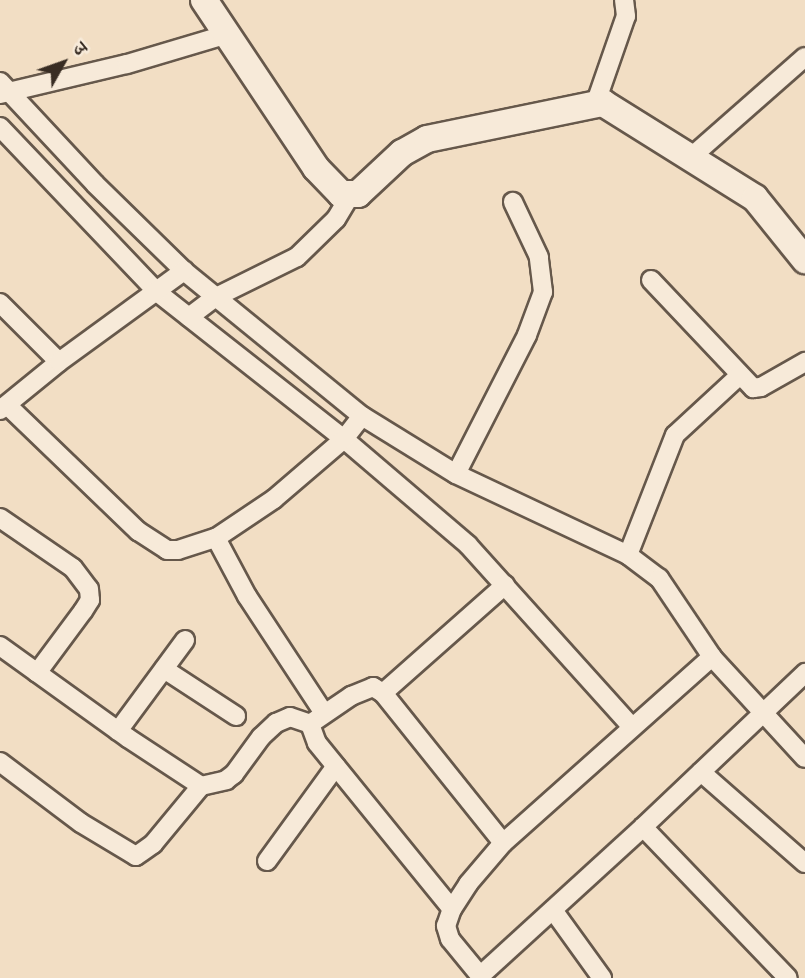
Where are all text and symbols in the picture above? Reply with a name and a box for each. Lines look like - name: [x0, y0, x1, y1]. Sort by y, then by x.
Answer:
- north arrow: [28, 28, 98, 98]
- text: उ: [68, 38, 91, 60]

